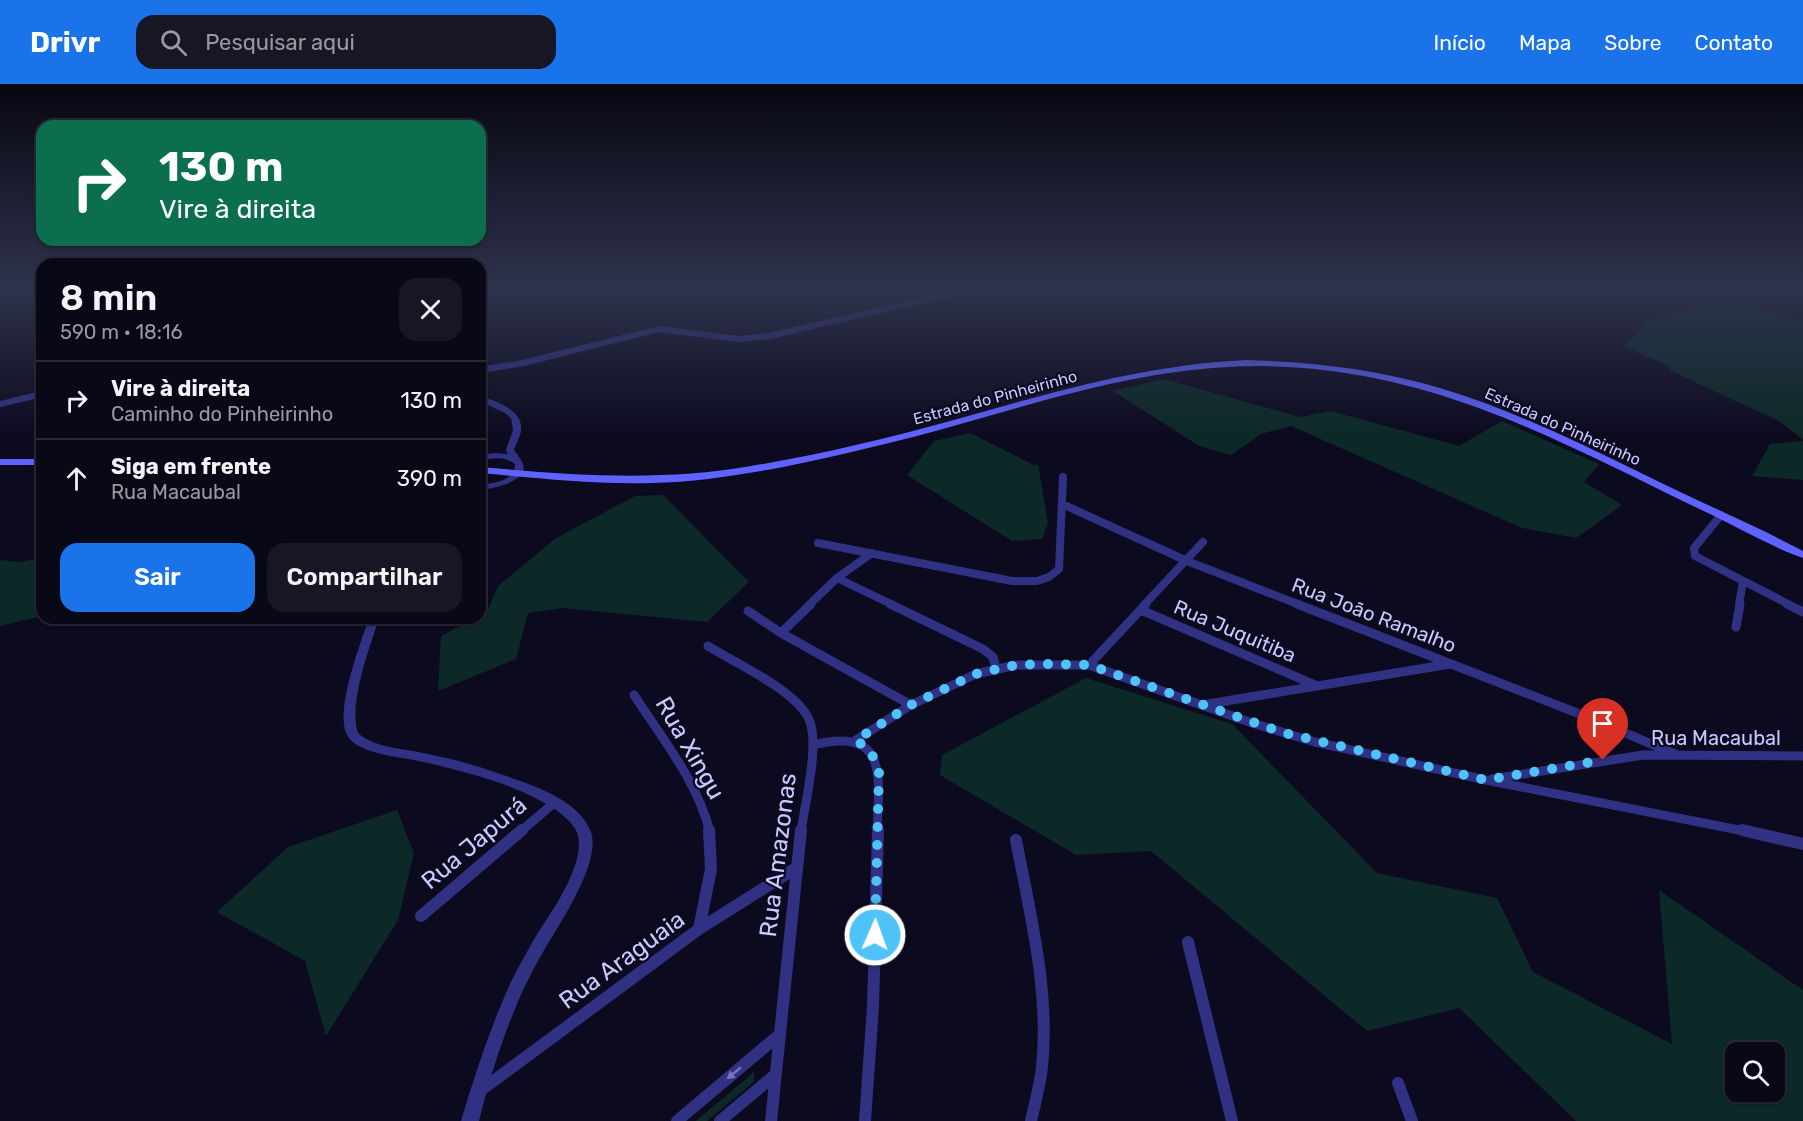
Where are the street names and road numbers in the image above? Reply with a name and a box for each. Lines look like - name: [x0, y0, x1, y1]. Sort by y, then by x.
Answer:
- street label: Estrada do Pinheirinho: [911, 366, 1079, 429]
- street label: Estrada do Pinheirinho: [1482, 383, 1644, 469]
- street label: Rua João Ramalho: [1288, 573, 1460, 657]
- street label: Rua Juquitiba: [1170, 595, 1300, 667]
- street label: Rua Xingu: [649, 692, 731, 804]
- street label: Rua Macaubal: [1651, 726, 1781, 750]
- street label: Rua Amazonas: [754, 771, 802, 939]
- street label: Rua Japurá: [416, 791, 532, 895]
- street label: Rua Araguaia: [554, 905, 690, 1015]

